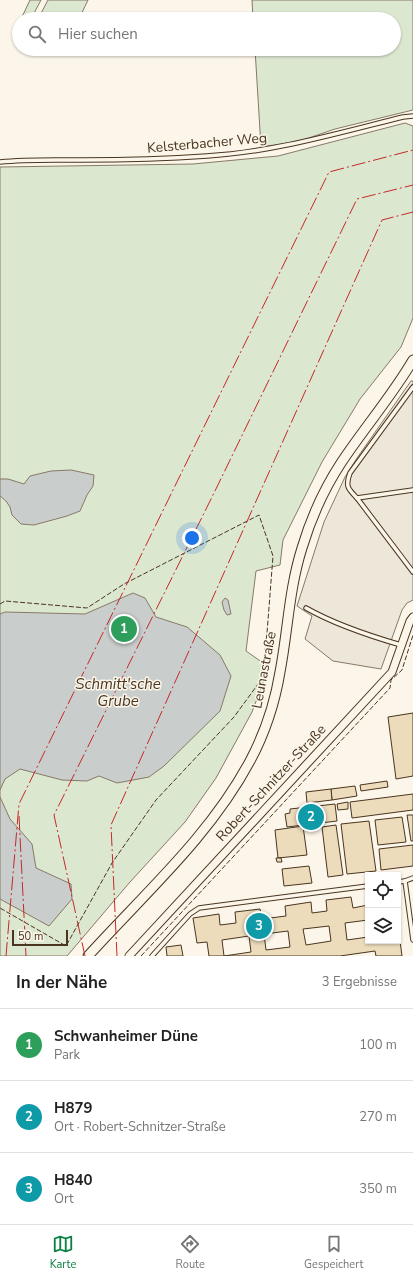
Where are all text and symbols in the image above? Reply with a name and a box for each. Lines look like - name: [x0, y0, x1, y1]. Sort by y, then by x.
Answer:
- search box: [12, 12, 401, 56]
- icon: search: [26, 23, 48, 45]
- text: Hier suchen: [58, 24, 138, 44]
- street label: Kelsterbacher Weg: [146, 128, 268, 158]
- your location: [182, 528, 202, 548]
- pin: 1: [111, 614, 137, 644]
- street label: Leunastraße: [247, 630, 281, 710]
- water label: Schmitt'sche Grube: [75, 674, 161, 711]
- street label: Robert-Schnitzer-Straße: [212, 720, 330, 846]
- pin: 2: [298, 802, 324, 832]
- map controls: [365, 872, 401, 944]
- button: locate: [365, 872, 401, 908]
- button: layers: [365, 908, 401, 944]
- pin: 3: [246, 911, 272, 941]
- scale bar: [12, 928, 68, 947]
- text: 50 m: [18, 929, 43, 944]
- text: In der Nähe: [16, 971, 107, 994]
- text: 3 Ergebnisse: [322, 973, 397, 991]
- text: Schwanheimer Düne: [54, 1026, 198, 1046]
- text: 1: [25, 1036, 33, 1054]
- text: 100 m: [359, 1036, 397, 1054]
- text: Park: [54, 1046, 80, 1064]
- text: H879: [54, 1098, 93, 1118]
- text: 2: [25, 1108, 33, 1126]
- text: 270 m: [359, 1108, 397, 1126]
- text: Ort · Robert-Schnitzer-Straße: [54, 1118, 226, 1136]
- text: H840: [54, 1170, 93, 1190]
- text: 3: [25, 1180, 33, 1198]
- text: 350 m: [359, 1180, 397, 1198]
- text: Ort: [54, 1190, 74, 1208]
- tab: Karte: [50, 1233, 76, 1272]
- tab: Route: [176, 1233, 205, 1272]
- tab: Gespeichert: [304, 1233, 363, 1272]

